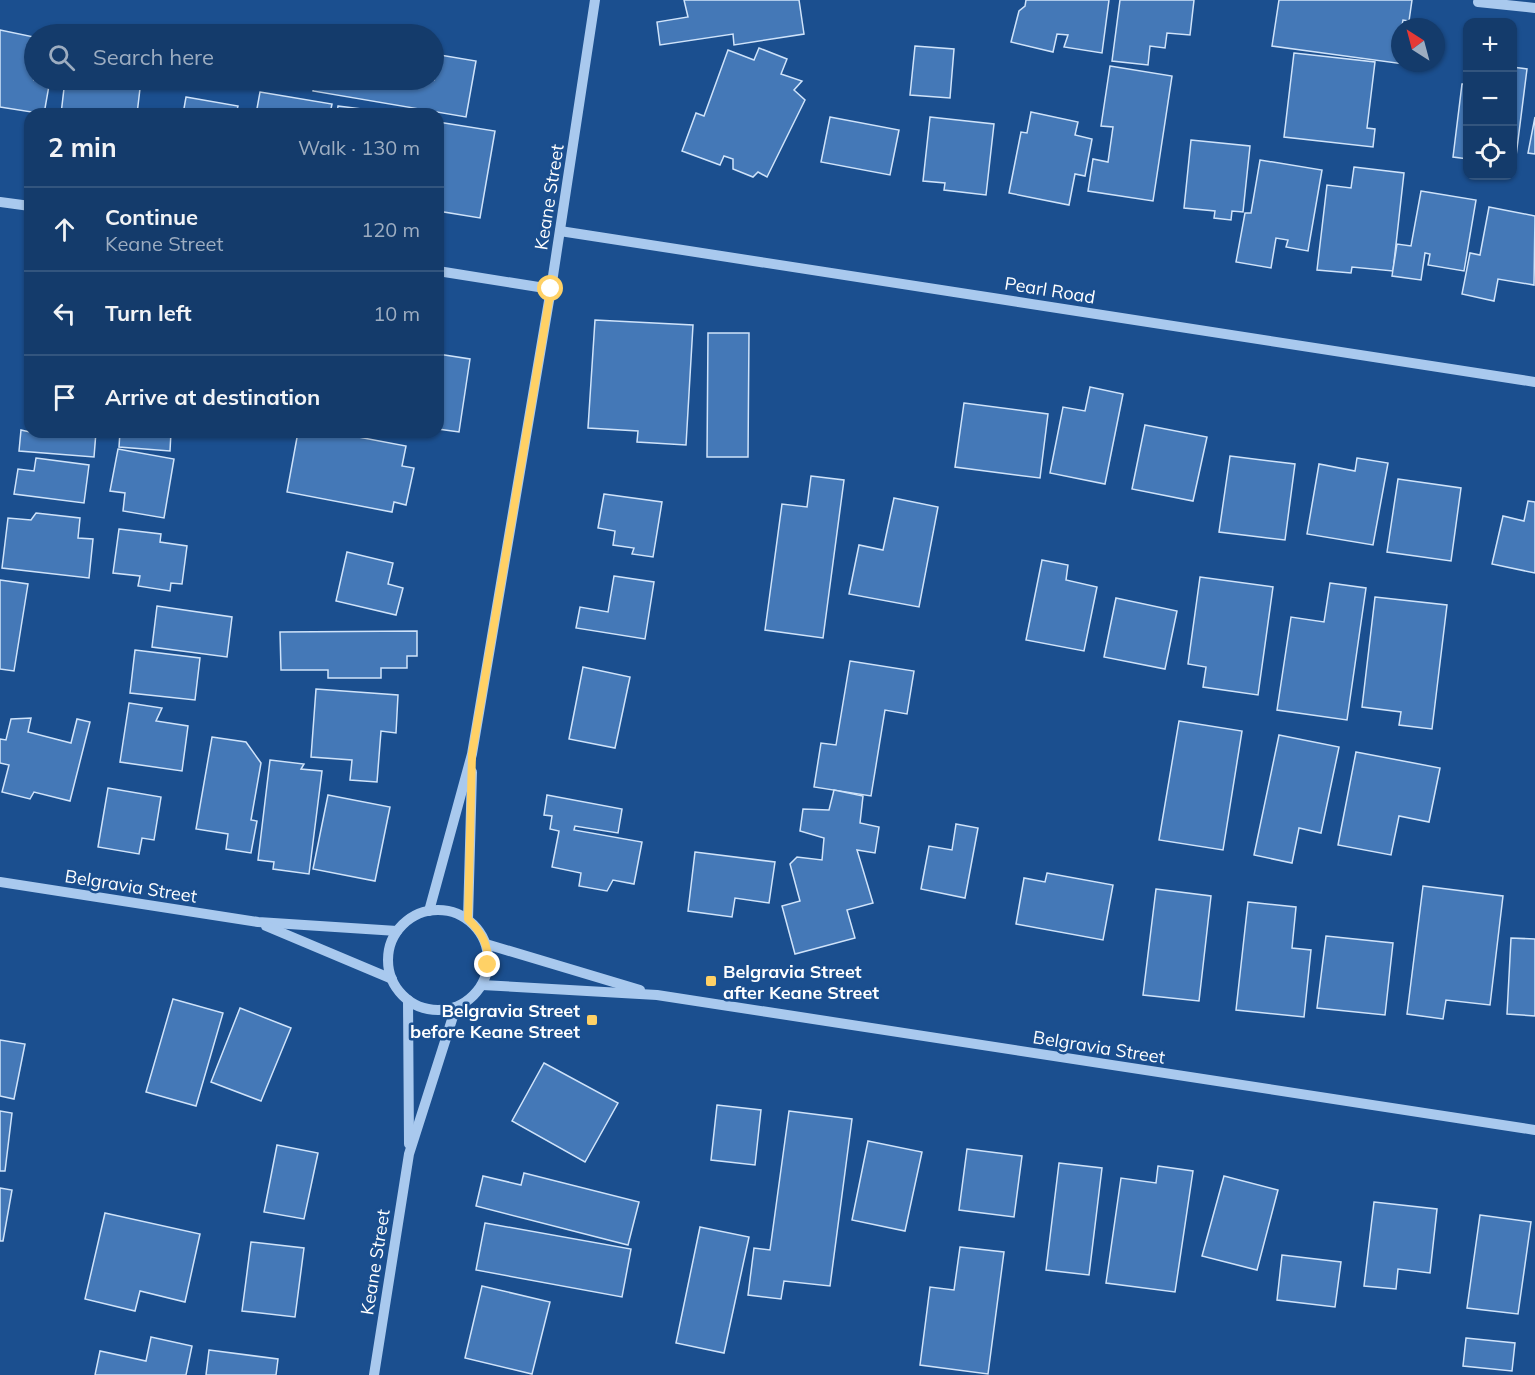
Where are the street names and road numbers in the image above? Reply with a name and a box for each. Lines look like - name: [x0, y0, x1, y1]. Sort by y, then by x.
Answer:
- street label: Keane Street: [529, 143, 569, 251]
- street label: Pearl Road: [1003, 271, 1097, 309]
- street label: Belgravia Street: [63, 864, 199, 908]
- street label: Belgravia Street: [1031, 1025, 1167, 1069]
- street label: Keane Street: [355, 1208, 395, 1316]

